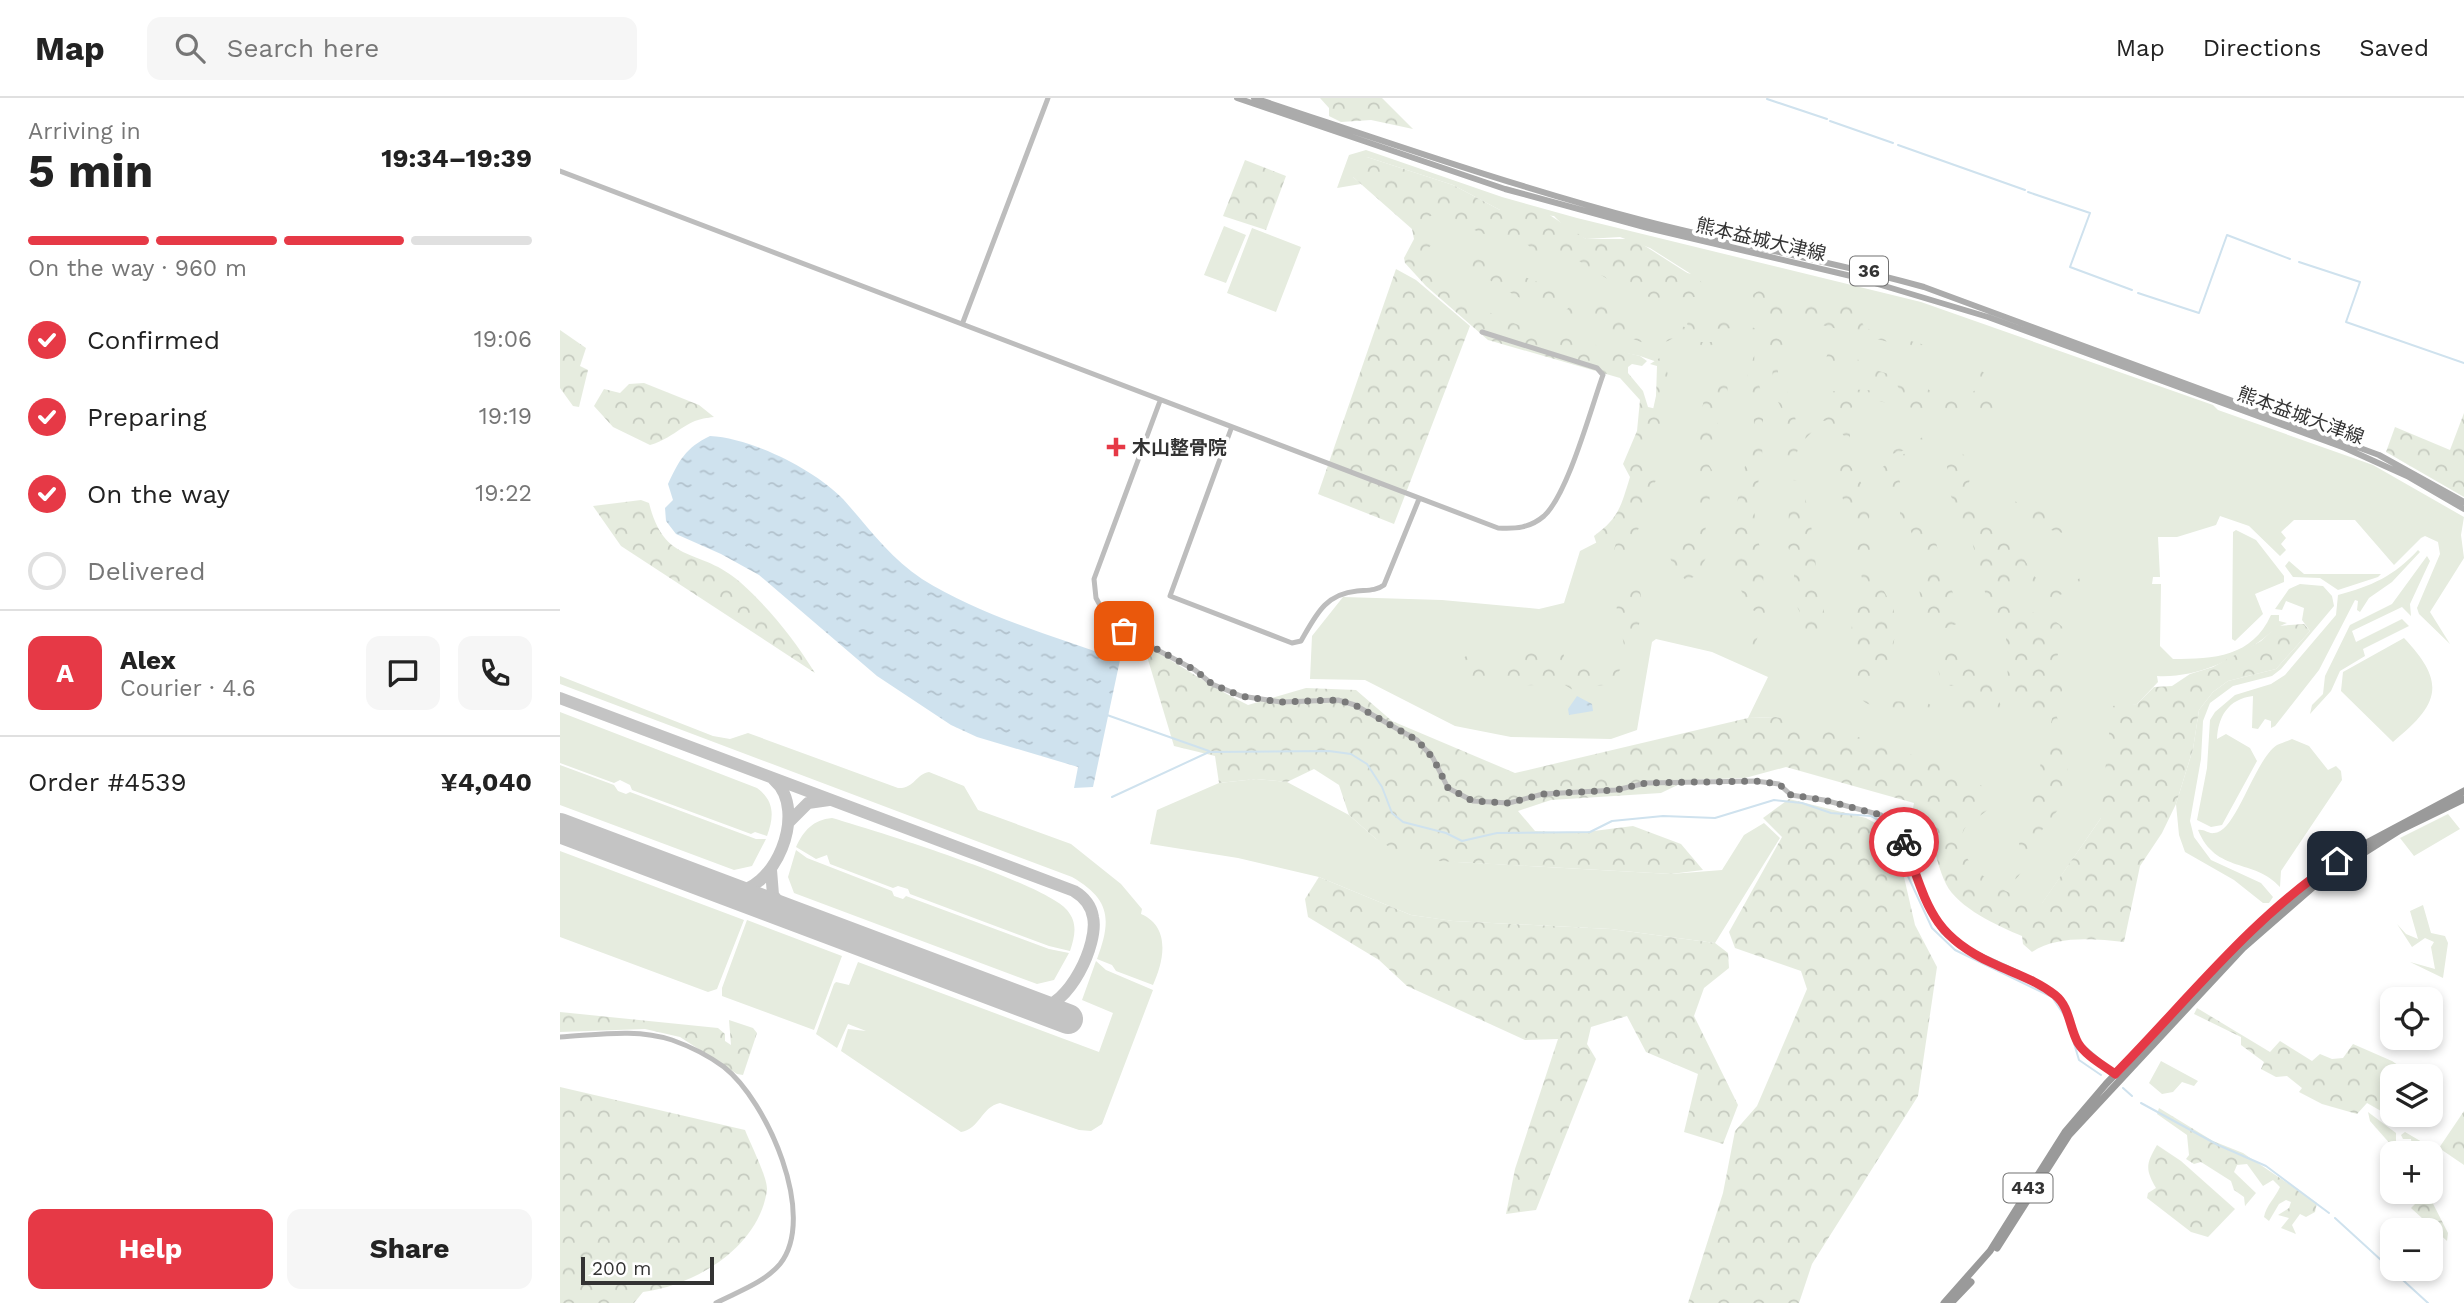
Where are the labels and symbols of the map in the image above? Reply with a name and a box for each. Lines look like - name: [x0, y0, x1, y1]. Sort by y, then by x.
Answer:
- street label: 熊本益城大津線: [1693, 213, 1828, 266]
- road number: 36: [1850, 256, 1888, 286]
- street label: 熊本益城大津線: [2234, 382, 2367, 449]
- place label: 木山整骨院: [1132, 436, 1227, 459]
- marker: 木山整骨院: [1106, 437, 1126, 457]
- pin: [1094, 601, 1154, 661]
- courier: [1869, 807, 1939, 877]
- pin: [2307, 831, 2367, 891]
- road number: 443: [2004, 1174, 2052, 1203]
- scale bar: [581, 1254, 714, 1286]

